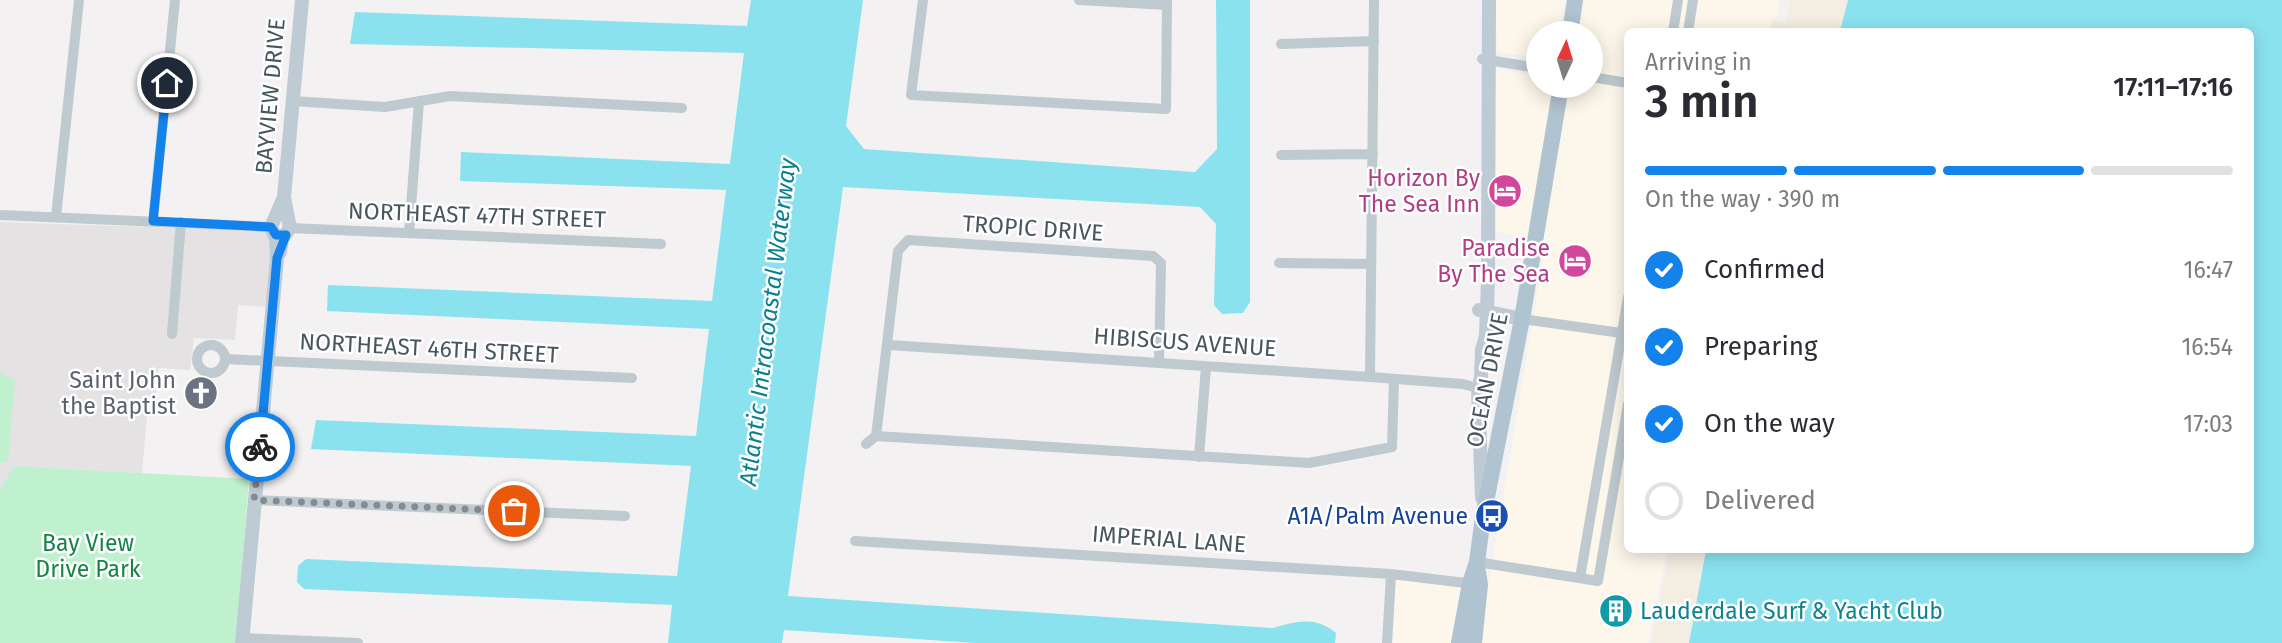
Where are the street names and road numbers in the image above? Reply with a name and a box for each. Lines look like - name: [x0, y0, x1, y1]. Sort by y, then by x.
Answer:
- street label: BAYVIEW DRIVE: [249, 17, 291, 175]
- street label: NORTHEAST 47TH STREET: [348, 197, 607, 233]
- street label: TROPIC DRIVE: [962, 209, 1104, 247]
- street label: OCEAN DRIVE: [1460, 310, 1514, 450]
- street label: HIBISCUS AVENUE: [1093, 322, 1277, 362]
- street label: NORTHEAST 46TH STREET: [299, 327, 559, 369]
- street label: IMPERIAL LANE: [1091, 520, 1247, 558]

